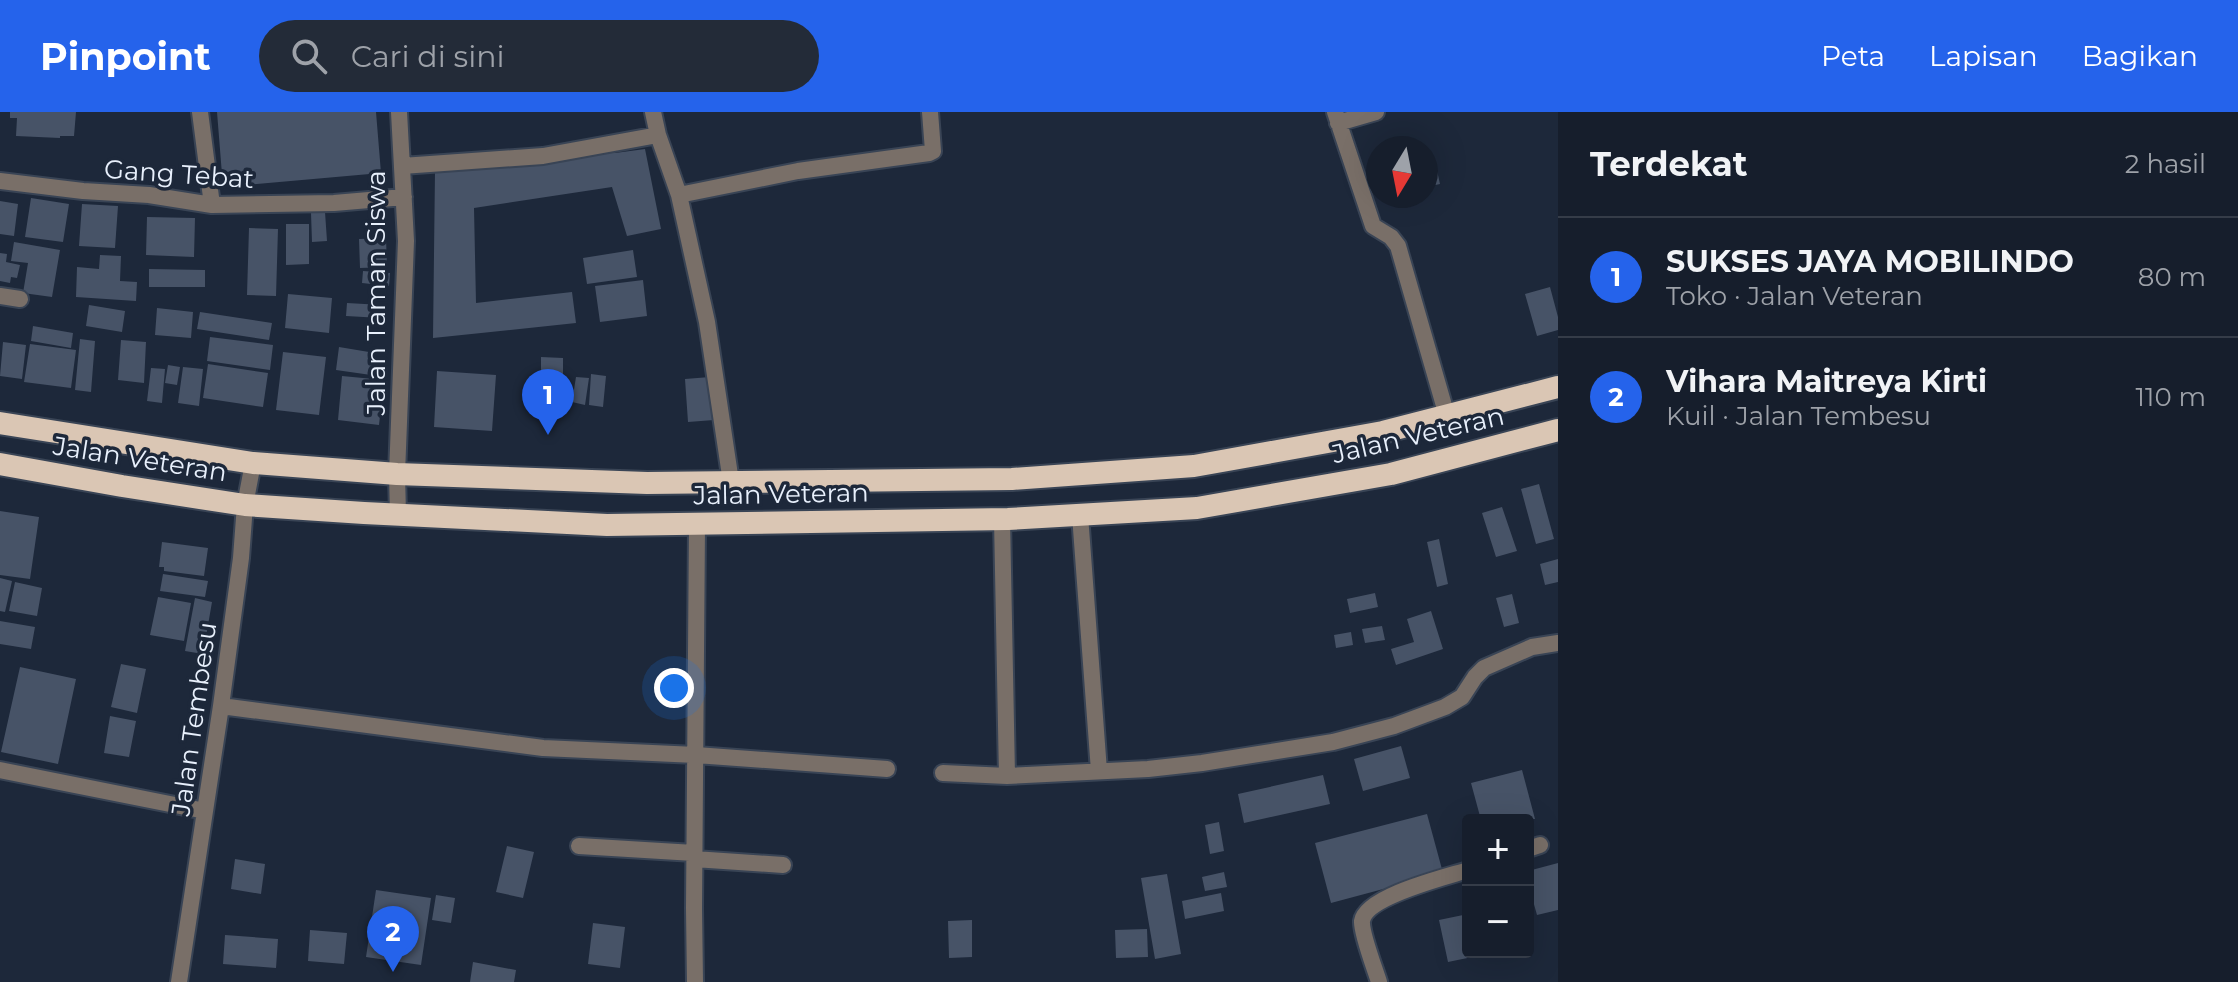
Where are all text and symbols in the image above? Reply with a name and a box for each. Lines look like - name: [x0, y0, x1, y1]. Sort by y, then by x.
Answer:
- search box: [259, 20, 819, 92]
- text: Pinpoint: [40, 33, 211, 80]
- icon: search: [287, 34, 331, 78]
- text: Cari di sini: [351, 38, 505, 75]
- text: Peta: [1821, 39, 1885, 73]
- text: Lapisan: [1929, 39, 2038, 73]
- text: Bagikan: [2082, 39, 2198, 73]
- north arrow: [1366, 136, 1438, 208]
- text: Terdekat: [1590, 143, 1748, 185]
- text: 2 hasil: [2125, 148, 2206, 180]
- street label: Gang Tebat: [103, 153, 255, 195]
- street label: Jalan Taman Siswa: [360, 170, 392, 417]
- text: SUKSES JAYA MOBILINDO: [1666, 243, 2074, 280]
- text: 1: [1611, 261, 1621, 293]
- text: 80 m: [2138, 261, 2206, 293]
- text: Toko · Jalan Veteran: [1666, 280, 1923, 312]
- text: Vihara Maitreya Kirti: [1666, 363, 1987, 400]
- pin: 1: [522, 369, 574, 435]
- text: 2: [1608, 381, 1624, 413]
- text: 110 m: [2136, 381, 2206, 413]
- street label: Jalan Veteran: [1328, 400, 1507, 471]
- text: Kuil · Jalan Tembesu: [1666, 400, 1931, 432]
- street label: Jalan Veteran: [50, 429, 229, 489]
- street label: Jalan Veteran: [692, 476, 869, 512]
- street label: Jalan Tembesu: [164, 620, 223, 819]
- your location: [654, 668, 694, 708]
- map controls: [1462, 814, 1534, 958]
- button: +: [1462, 814, 1534, 886]
- button: −: [1462, 886, 1534, 958]
- pin: 2: [367, 906, 419, 972]

